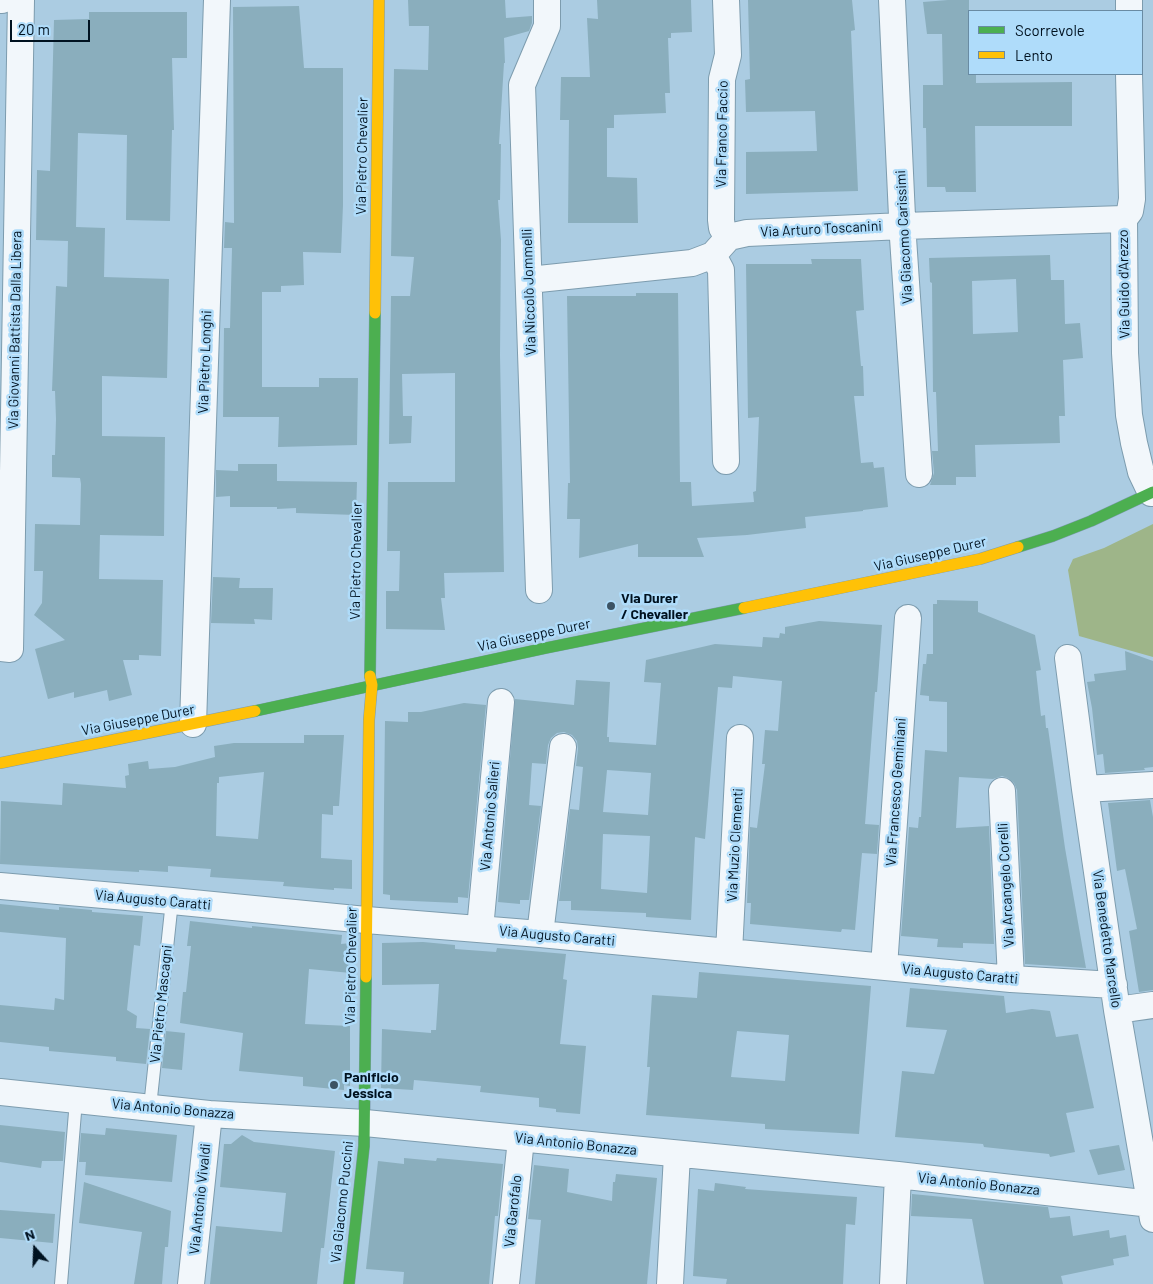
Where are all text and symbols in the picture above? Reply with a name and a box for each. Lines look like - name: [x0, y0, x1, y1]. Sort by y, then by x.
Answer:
- scale bar: [12, 10, 92, 42]
- legend: [968, 10, 1143, 75]
- text: 20 m: [18, 20, 50, 38]
- text: Scorrevole: [1015, 21, 1085, 39]
- text: Lento: [1015, 46, 1053, 64]
- street label: Via Franco Faccio: [713, 80, 731, 188]
- street label: Via Pietro Chevalier: [353, 97, 371, 215]
- street label: Via Giacomo Carissimi: [892, 170, 916, 304]
- street label: Via Arturo Toscanini: [760, 217, 882, 241]
- street label: Via Niccolò Jommelli: [518, 228, 540, 356]
- street label: Via Guido d'Arezzo: [1115, 229, 1133, 339]
- street label: Via Giovanni Battista Dalla Libera: [5, 231, 25, 429]
- street label: Via Pietro Longhi: [195, 310, 215, 414]
- street label: Via Pietro Chevalier: [347, 502, 365, 620]
- street label: Via Giuseppe Durer: [872, 533, 988, 575]
- place label: Via Durer / Chevalier: [621, 590, 688, 622]
- marker: Via Durer / Chevalier: [605, 600, 617, 612]
- street label: Via Giuseppe Durer: [476, 615, 592, 655]
- street label: Via Giuseppe Durer: [80, 701, 196, 739]
- street label: Via Francesco Geminiani: [882, 717, 910, 867]
- street label: Via Antonio Salieri: [477, 760, 503, 872]
- street label: Via Muzio Clementi: [724, 788, 746, 902]
- street label: Via Arcangelo Corelli: [994, 822, 1018, 948]
- street label: Via Benedetto Marcello: [1089, 869, 1125, 1009]
- street label: Via Augusto Caratti: [94, 887, 212, 913]
- street label: Via Pietro Chevalier: [342, 907, 360, 1025]
- street label: Via Augusto Caratti: [498, 923, 616, 949]
- street label: Via Pietro Mascagni: [146, 944, 176, 1064]
- street label: Via Augusto Caratti: [901, 961, 1019, 987]
- place label: Panificio Jessica: [344, 1069, 399, 1102]
- marker: Panificio Jessica: [328, 1079, 340, 1091]
- street label: Via Antonio Bonazza: [111, 1095, 235, 1123]
- street label: Via Antonio Bonazza: [514, 1129, 638, 1159]
- street label: Via Giacomo Puccini: [327, 1140, 357, 1264]
- street label: Via Antonio Vivaldi: [186, 1143, 214, 1255]
- street label: Via Antonio Bonazza: [917, 1169, 1041, 1199]
- street label: Via Garofalo: [501, 1174, 525, 1248]
- north arrow: [10, 1224, 60, 1274]
- text: N: [22, 1225, 37, 1244]

